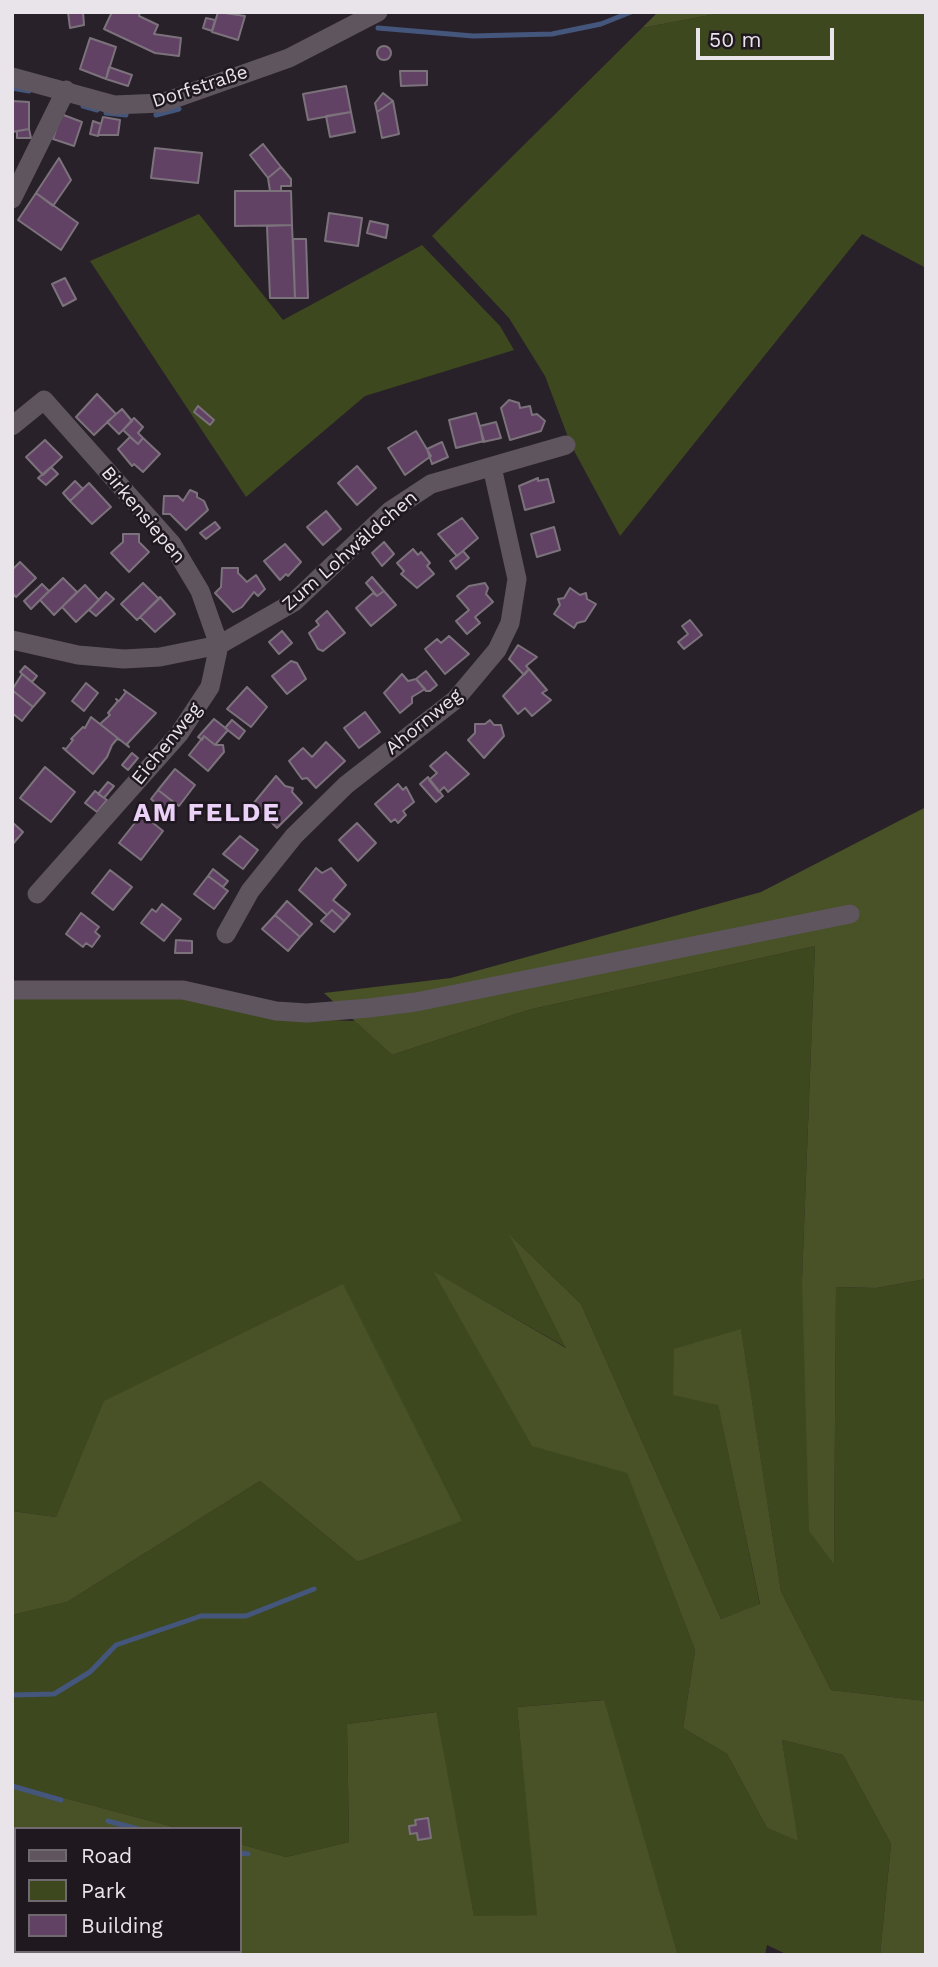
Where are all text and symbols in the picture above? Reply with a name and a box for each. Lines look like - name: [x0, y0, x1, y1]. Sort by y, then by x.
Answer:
- scale bar: [700, 14, 838, 58]
- text: 50 m: [709, 27, 761, 52]
- street label: Dorfstraße: [149, 61, 251, 113]
- street label: Birkensiepen: [96, 462, 190, 568]
- street label: Zum Lohwäldchen: [278, 486, 422, 616]
- street label: Ahornweg: [381, 684, 467, 760]
- street label: Eichenweg: [127, 698, 207, 790]
- district label: AM FELDE: [134, 797, 280, 829]
- legend: [14, 1827, 242, 1953]
- text: Road: [81, 1843, 132, 1868]
- text: Park: [81, 1878, 126, 1903]
- text: Building: [81, 1913, 163, 1938]

